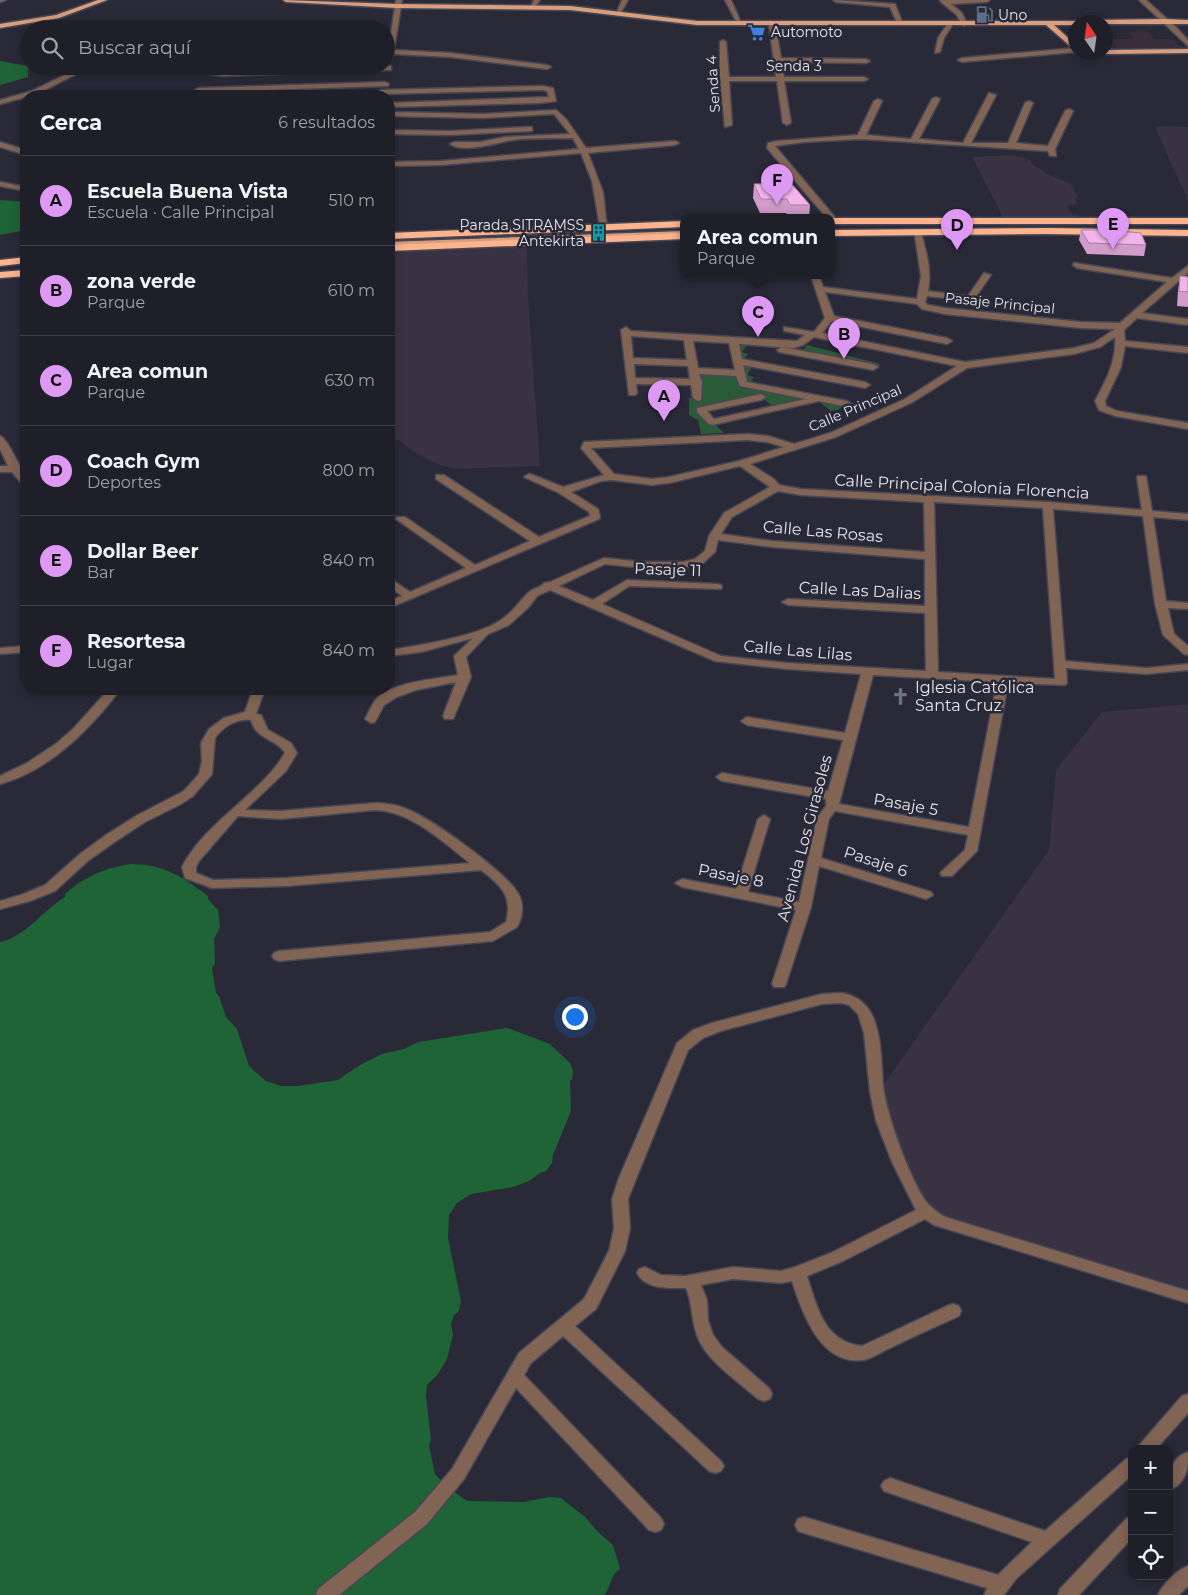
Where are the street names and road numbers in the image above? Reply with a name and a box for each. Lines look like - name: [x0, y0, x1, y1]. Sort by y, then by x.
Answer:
- street label: Senda 4: [702, 54, 724, 113]
- street label: Senda 3: [766, 57, 822, 75]
- street label: Pasaje Principal: [944, 288, 1056, 318]
- street label: Calle Principal: [806, 380, 904, 436]
- street label: Calle Principal Colonia Florencia: [834, 470, 1090, 503]
- street label: Calle Las Rosas: [762, 517, 884, 546]
- street label: Pasaje 11: [634, 559, 702, 580]
- street label: Calle Las Dalias: [798, 578, 922, 603]
- street label: Calle Las Lilas: [743, 636, 853, 665]
- street label: Avenida Los Girasoles: [773, 753, 836, 923]
- street label: Pasaje 5: [872, 789, 940, 820]
- street label: Pasaje 6: [842, 842, 910, 881]
- street label: Pasaje 8: [697, 860, 765, 891]

